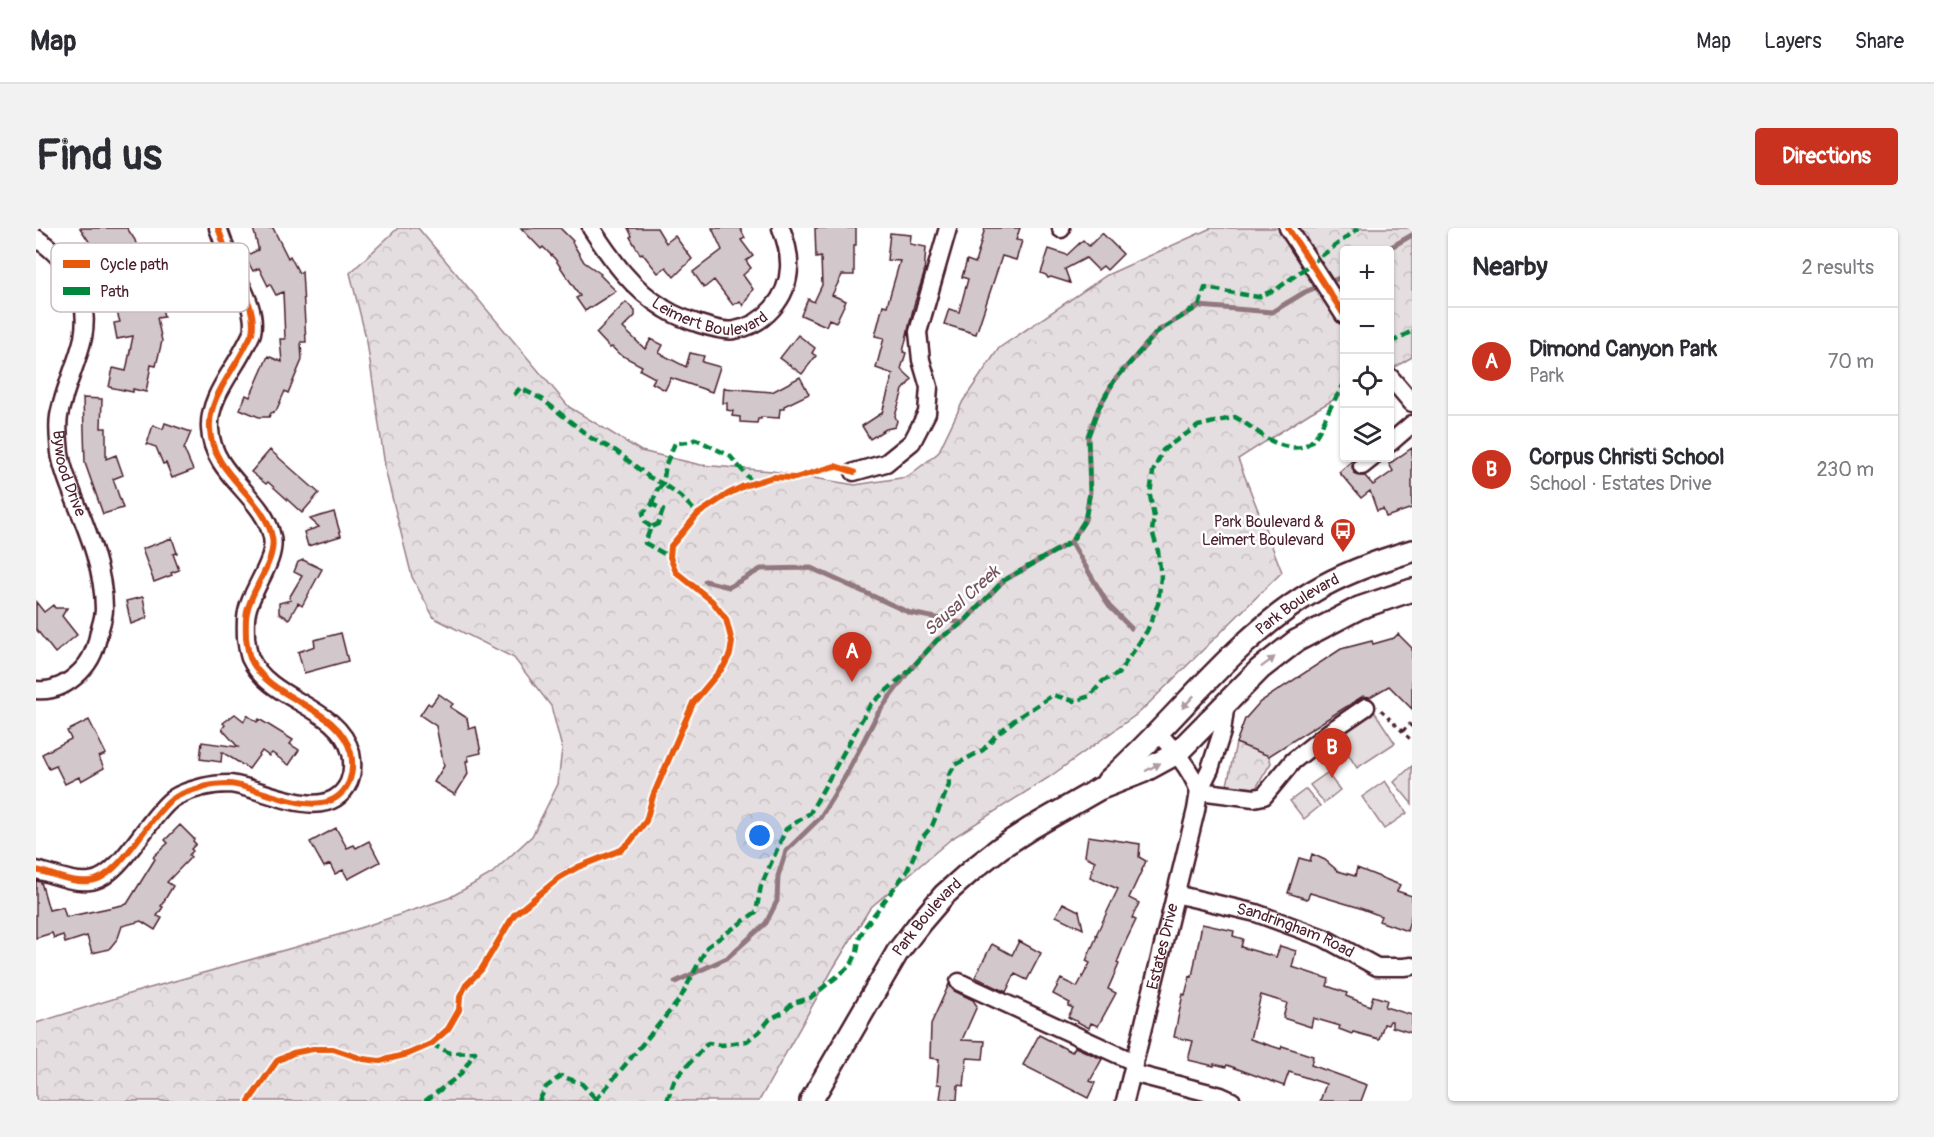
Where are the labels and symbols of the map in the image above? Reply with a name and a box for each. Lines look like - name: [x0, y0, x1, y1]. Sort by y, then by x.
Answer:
- legend: [51, 243, 249, 312]
- text: Cycle path: [100, 255, 168, 275]
- text: Path: [100, 282, 129, 302]
- street label: Leimert Boulevard: [648, 293, 772, 341]
- street label: Bywood Drive: [48, 430, 91, 519]
- place label: Park Boulevard & Leimert Boulevard: [1202, 512, 1324, 550]
- bus stop icon: Park Boulevard & Leimert Boulevard: [1328, 516, 1358, 554]
- water label: Sausal Creek: [919, 560, 1006, 641]
- street label: Park Boulevard: [1251, 569, 1343, 639]
- pin: A: [832, 632, 872, 682]
- one-way arrow: [1260, 656, 1276, 668]
- one-way arrow: [1181, 694, 1195, 709]
- pin: B: [1312, 728, 1352, 778]
- one-way arrow: [1145, 762, 1162, 772]
- your location: [745, 821, 774, 850]
- street label: Park Boulevard: [888, 874, 966, 960]
- street label: Sandringham Road: [1235, 899, 1358, 962]
- street label: Estates Drive: [1143, 901, 1183, 992]

